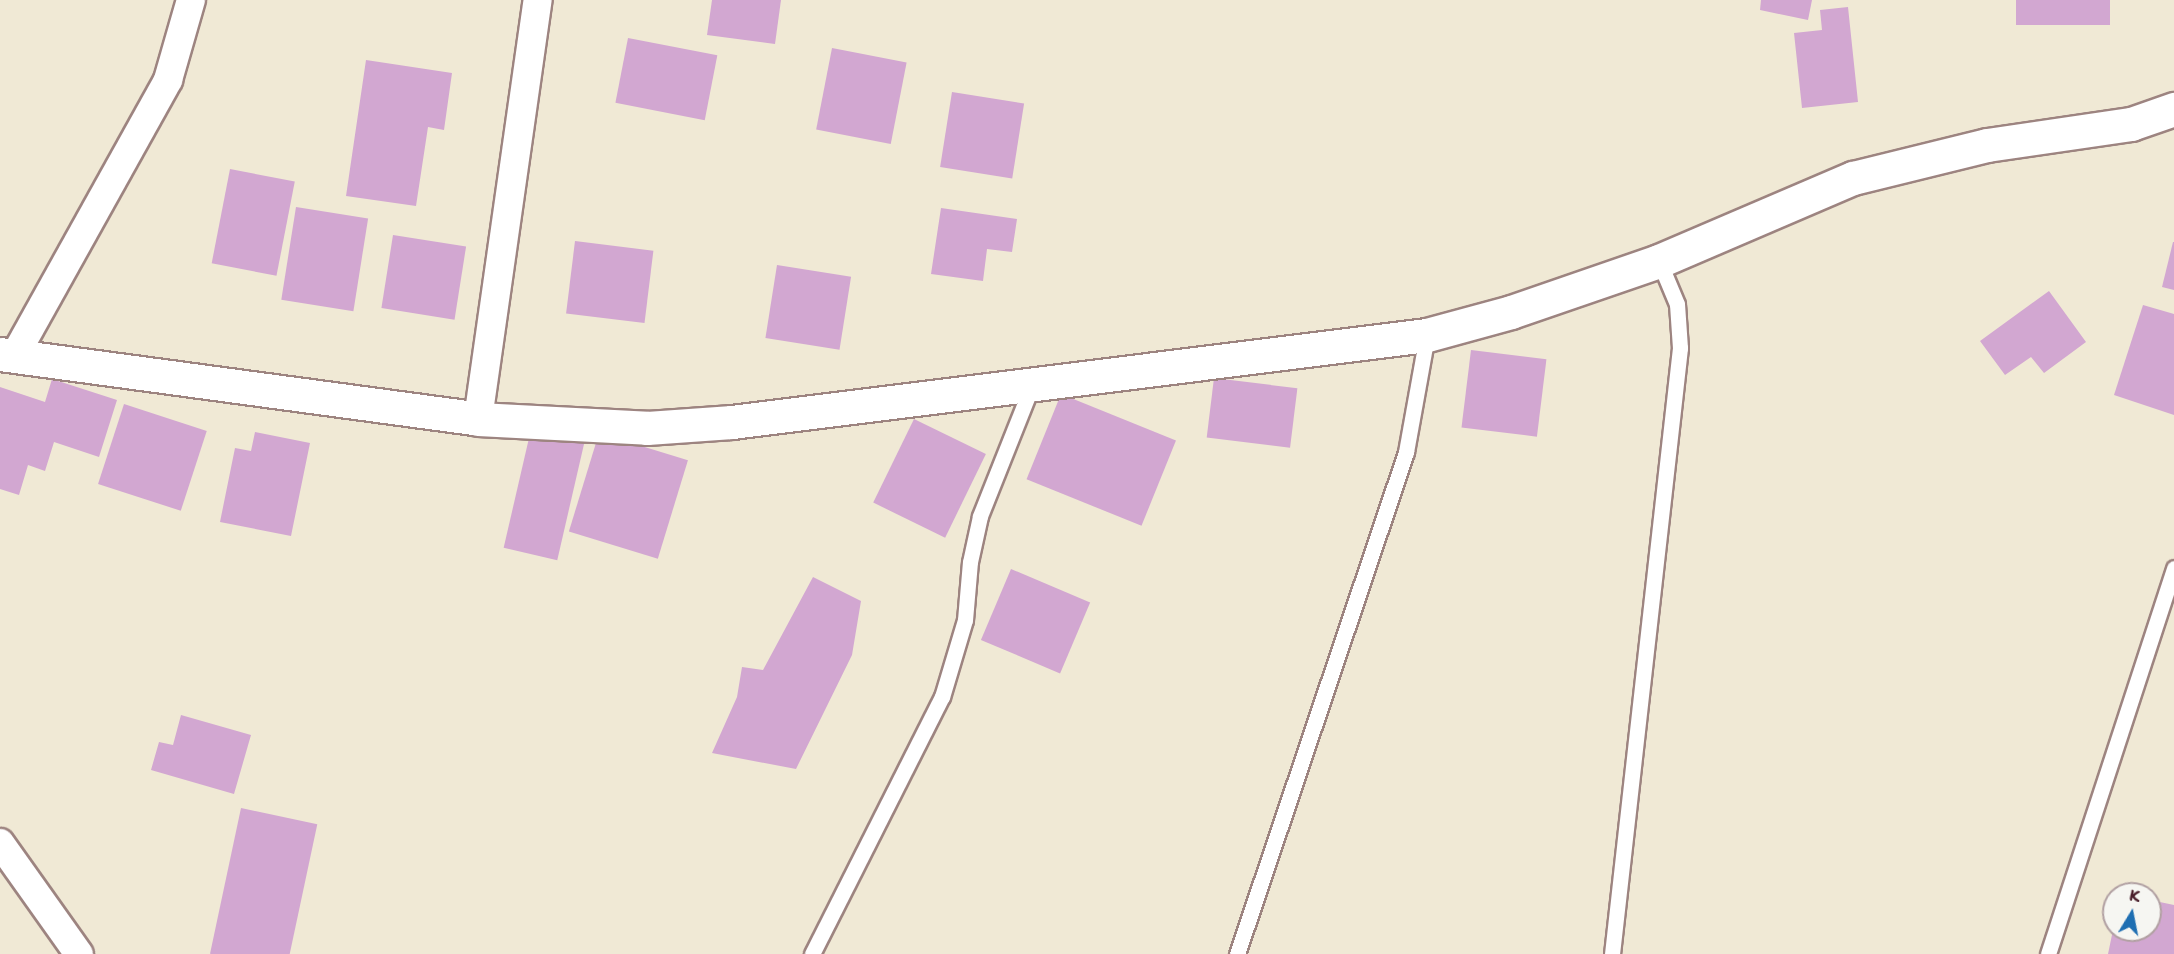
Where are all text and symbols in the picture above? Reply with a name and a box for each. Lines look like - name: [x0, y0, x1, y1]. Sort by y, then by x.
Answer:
- north arrow: [2102, 882, 2162, 942]
- text: K: [2128, 884, 2142, 907]

